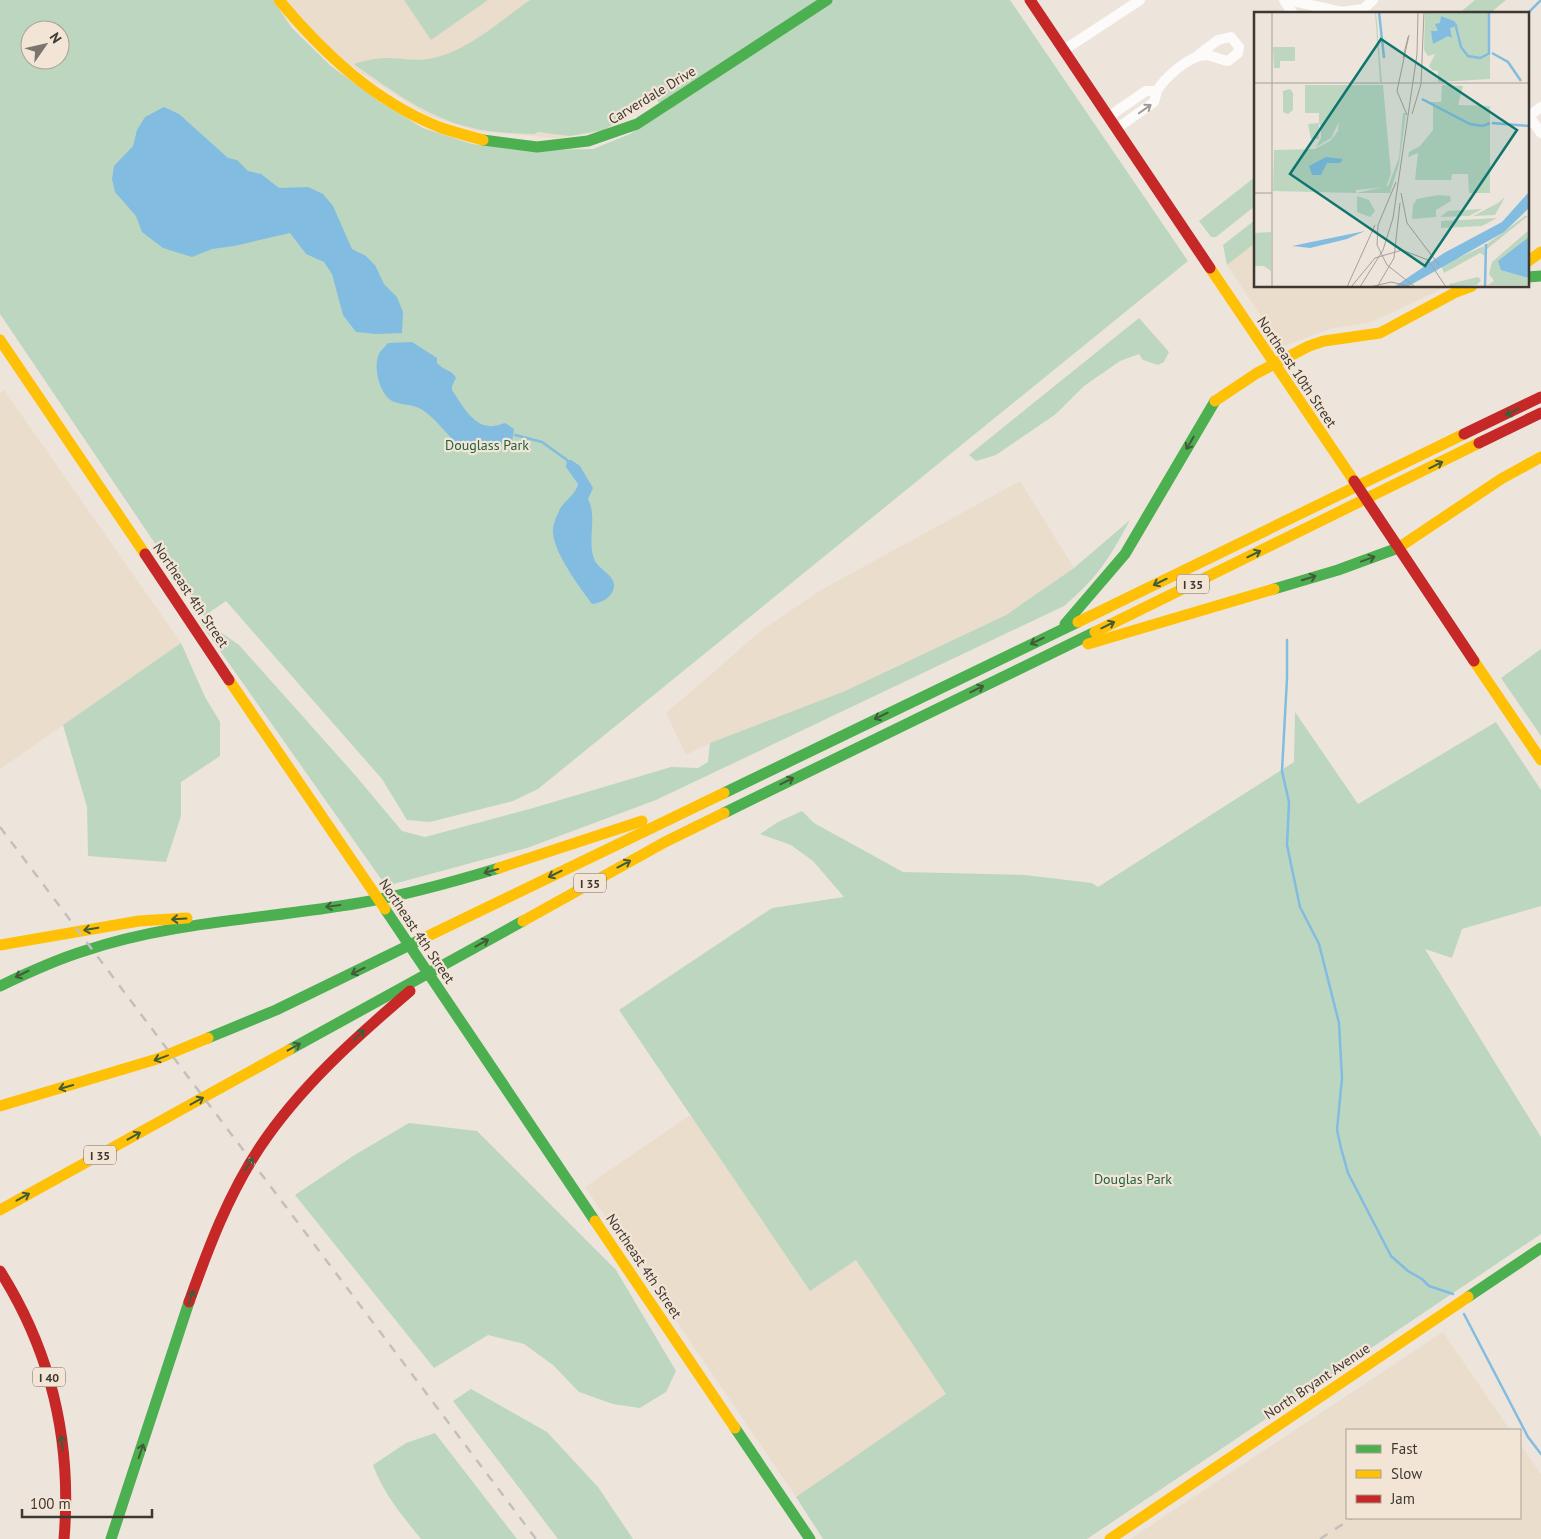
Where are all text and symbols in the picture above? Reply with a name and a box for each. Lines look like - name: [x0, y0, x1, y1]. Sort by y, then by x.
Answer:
- inset map: [1254, 12, 1528, 288]
- north arrow: [20, 20, 70, 70]
- text: N: [46, 29, 66, 47]
- street label: Carverdale Drive: [605, 62, 699, 128]
- one-way arrow: [1137, 104, 1151, 114]
- street label: Northeast 10th Street: [1253, 313, 1341, 431]
- one-way arrow: [1504, 407, 1519, 417]
- park label: Douglass Park: [445, 436, 529, 454]
- one-way arrow: [1185, 436, 1195, 450]
- one-way arrow: [1428, 459, 1443, 469]
- street label: Northeast 4th Street: [149, 539, 233, 651]
- one-way arrow: [1246, 549, 1261, 558]
- one-way arrow: [1360, 554, 1375, 563]
- one-way arrow: [1301, 573, 1317, 583]
- road number: I 35: [1177, 574, 1209, 594]
- one-way arrow: [1153, 578, 1168, 587]
- one-way arrow: [1100, 620, 1115, 629]
- one-way arrow: [1030, 637, 1045, 646]
- one-way arrow: [969, 684, 984, 693]
- one-way arrow: [874, 712, 889, 721]
- one-way arrow: [779, 776, 794, 786]
- one-way arrow: [616, 859, 631, 868]
- one-way arrow: [484, 866, 500, 876]
- one-way arrow: [548, 870, 563, 879]
- road number: I 35: [574, 874, 606, 892]
- street label: Northeast 4th Street: [375, 875, 459, 987]
- one-way arrow: [325, 901, 341, 911]
- one-way arrow: [171, 914, 187, 923]
- one-way arrow: [83, 925, 99, 935]
- one-way arrow: [474, 937, 488, 947]
- one-way arrow: [351, 966, 366, 976]
- one-way arrow: [15, 969, 30, 979]
- one-way arrow: [353, 1030, 366, 1041]
- one-way arrow: [286, 1041, 300, 1051]
- one-way arrow: [154, 1054, 169, 1063]
- one-way arrow: [58, 1083, 74, 1093]
- one-way arrow: [189, 1096, 204, 1106]
- one-way arrow: [127, 1131, 142, 1141]
- road number: I 35: [84, 1146, 116, 1164]
- one-way arrow: [245, 1158, 255, 1172]
- park label: Douglas Park: [1094, 1170, 1172, 1188]
- one-way arrow: [15, 1192, 30, 1202]
- street label: Northeast 4th Street: [602, 1210, 686, 1322]
- one-way arrow: [187, 1289, 196, 1305]
- street label: North Bryant Avenue: [1261, 1339, 1373, 1423]
- road number: I 40: [33, 1368, 65, 1386]
- legend: [1346, 1429, 1521, 1519]
- one-way arrow: [57, 1435, 67, 1451]
- text: Fast: [1391, 1439, 1418, 1458]
- one-way arrow: [136, 1443, 146, 1459]
- text: Slow: [1391, 1464, 1422, 1483]
- scale bar: [22, 1486, 152, 1518]
- text: Jam: [1390, 1489, 1415, 1508]
- text: 100 m: [30, 1494, 71, 1513]

